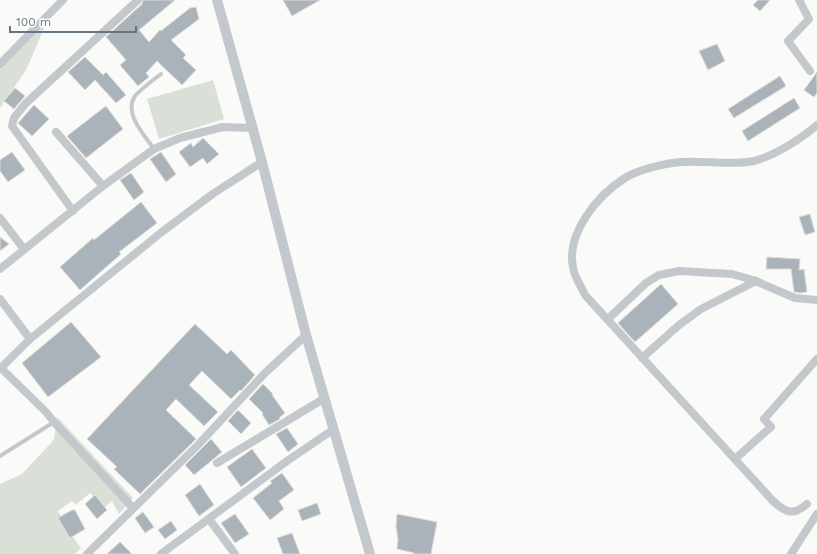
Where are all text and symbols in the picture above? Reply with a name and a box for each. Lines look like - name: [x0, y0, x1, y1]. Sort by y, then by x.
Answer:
- scale bar: [10, 8, 136, 34]
- text: 100 m: [16, 15, 51, 29]

